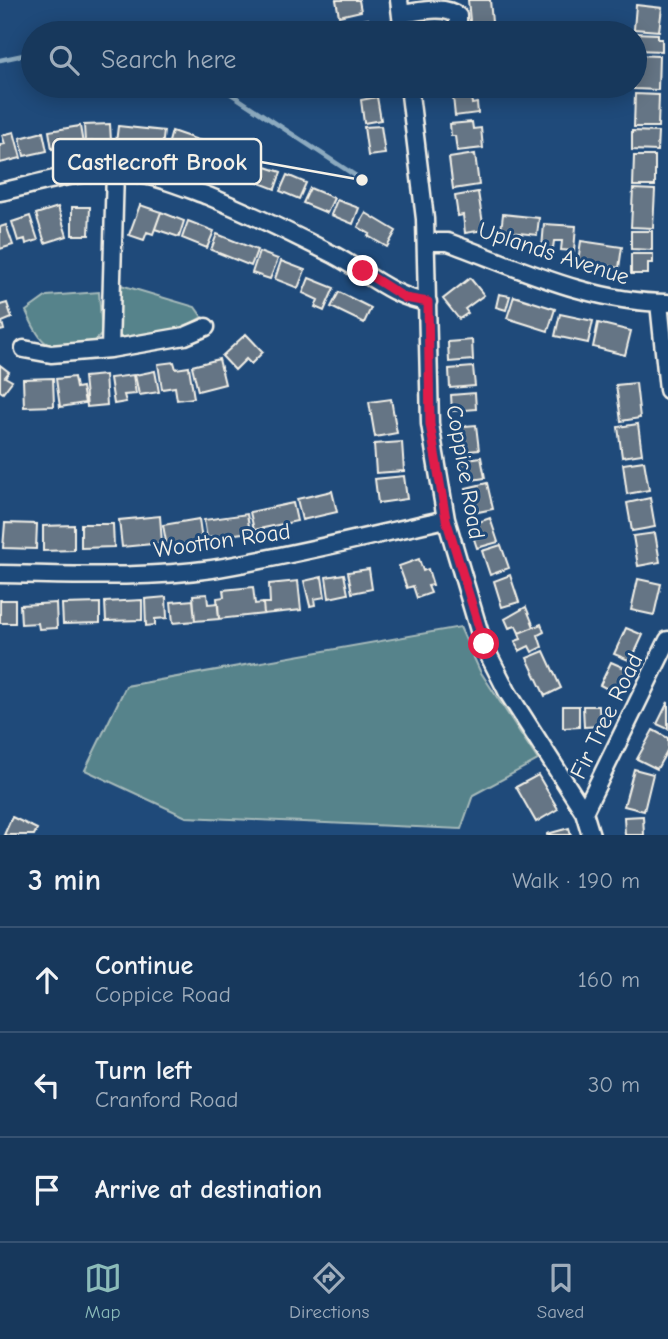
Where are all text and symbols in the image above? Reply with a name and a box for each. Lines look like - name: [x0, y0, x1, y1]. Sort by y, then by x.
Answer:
- search box: [21, 21, 647, 98]
- icon: search: [45, 41, 83, 79]
- text: Search here: [101, 45, 236, 75]
- callout: Castlecroft Brook: [53, 139, 261, 184]
- text: Castlecroft Brook: [67, 148, 247, 176]
- street label: Uplands Avenue: [475, 216, 633, 291]
- route end: [347, 255, 378, 286]
- street label: Coppice Road: [440, 403, 491, 541]
- street label: Wootton Road: [152, 518, 292, 563]
- route start: [468, 628, 499, 659]
- street label: Fir Tree Road: [564, 649, 648, 783]
- text: 3 min: [28, 863, 101, 898]
- text: Walk · 190 m: [512, 867, 640, 894]
- text: Continue: [95, 951, 193, 981]
- icon: ahead: [28, 961, 66, 999]
- text: 160 m: [578, 966, 640, 993]
- text: Coppice Road: [95, 981, 231, 1008]
- text: Turn left: [95, 1056, 192, 1086]
- icon: left: [28, 1066, 66, 1104]
- text: 30 m: [588, 1071, 640, 1098]
- text: Cranford Road: [95, 1086, 239, 1113]
- icon: arrive: [28, 1171, 66, 1209]
- text: Arrive at destination: [95, 1175, 322, 1205]
- tab: Map: [84, 1259, 122, 1323]
- tab: Directions: [289, 1259, 369, 1323]
- tab: Saved: [537, 1259, 584, 1323]

